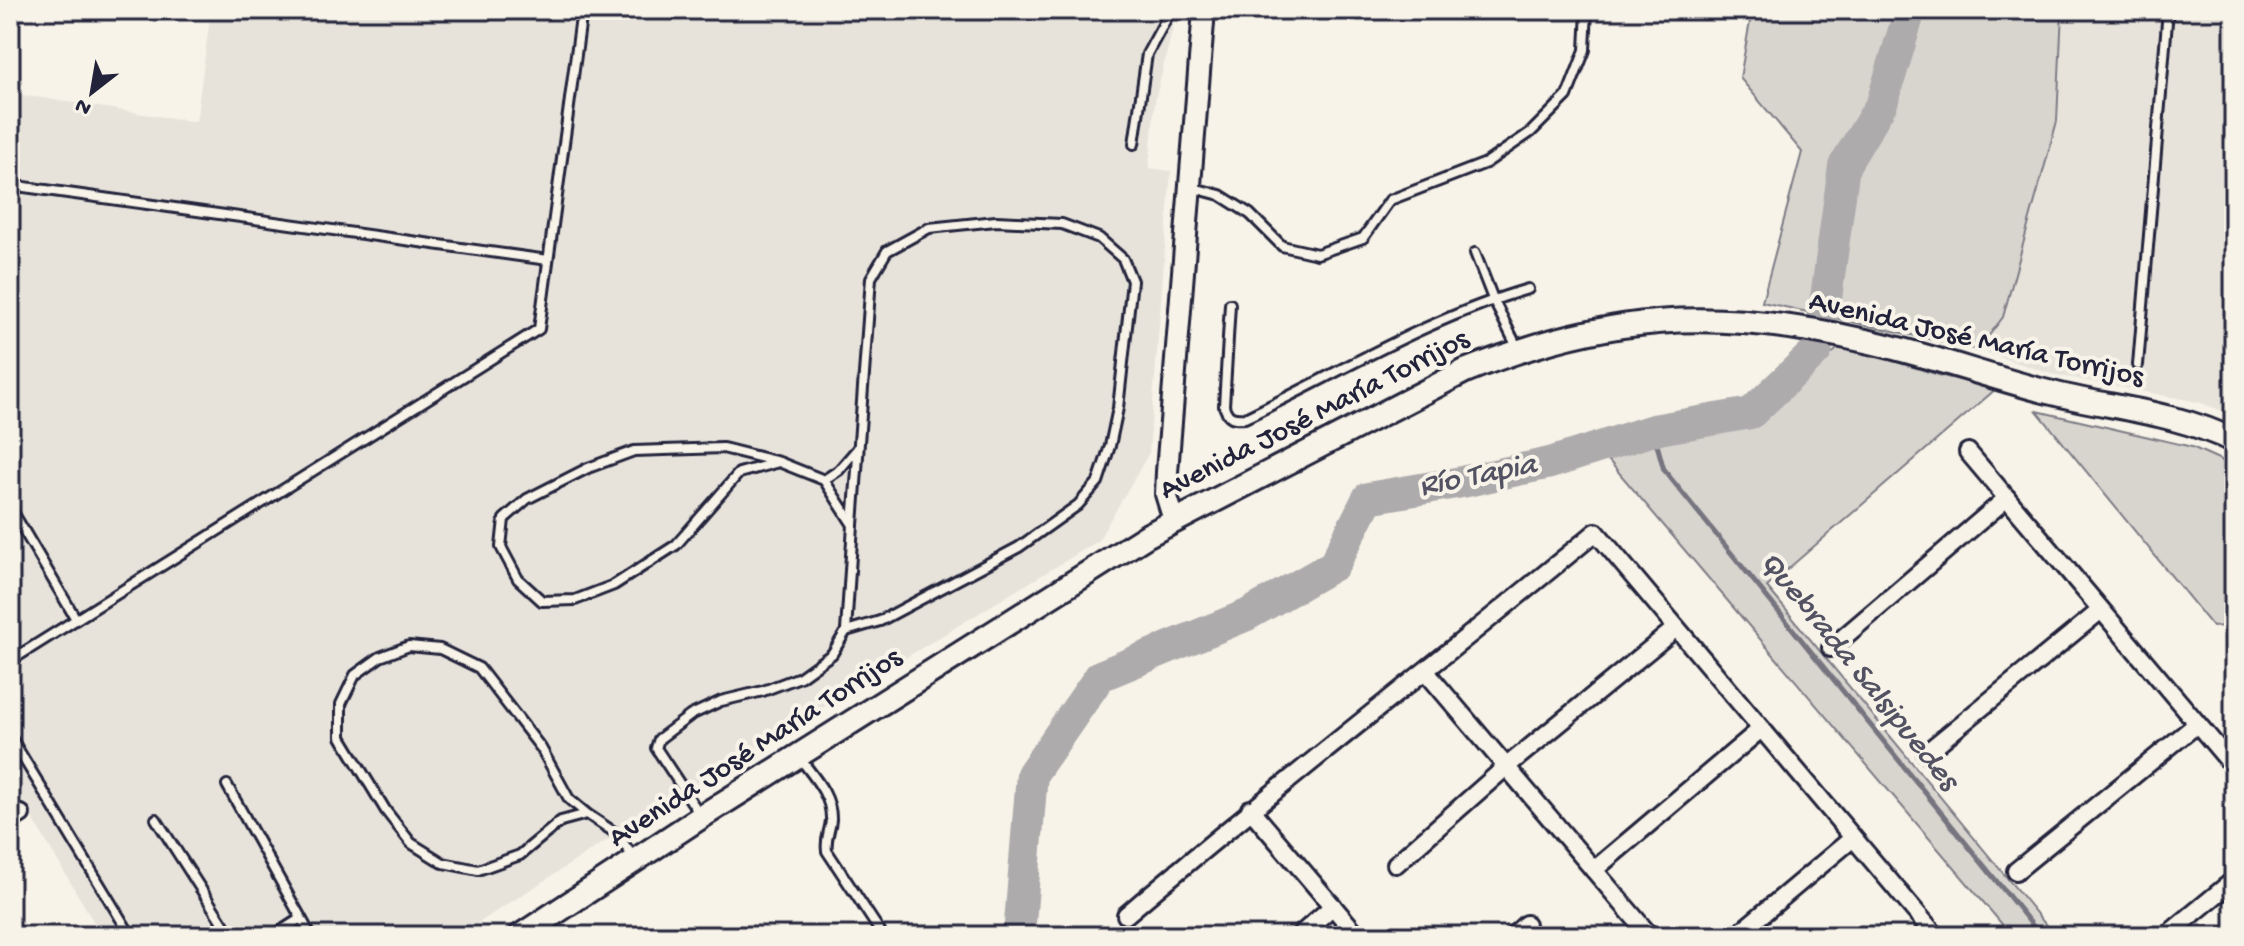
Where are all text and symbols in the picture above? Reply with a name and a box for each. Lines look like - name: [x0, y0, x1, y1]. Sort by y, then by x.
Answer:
- north arrow: [52, 52, 132, 132]
- text: N: [71, 91, 97, 121]
- street label: Avenida José María Torrijos: [1805, 285, 2148, 397]
- street label: Avenida José María Torrijos: [1155, 322, 1476, 509]
- water label: Río Tapia: [1416, 447, 1542, 507]
- water label: Quebrada Salsipuedes: [1750, 545, 1968, 801]
- street label: Avenida José María Torrijos: [603, 641, 910, 857]

